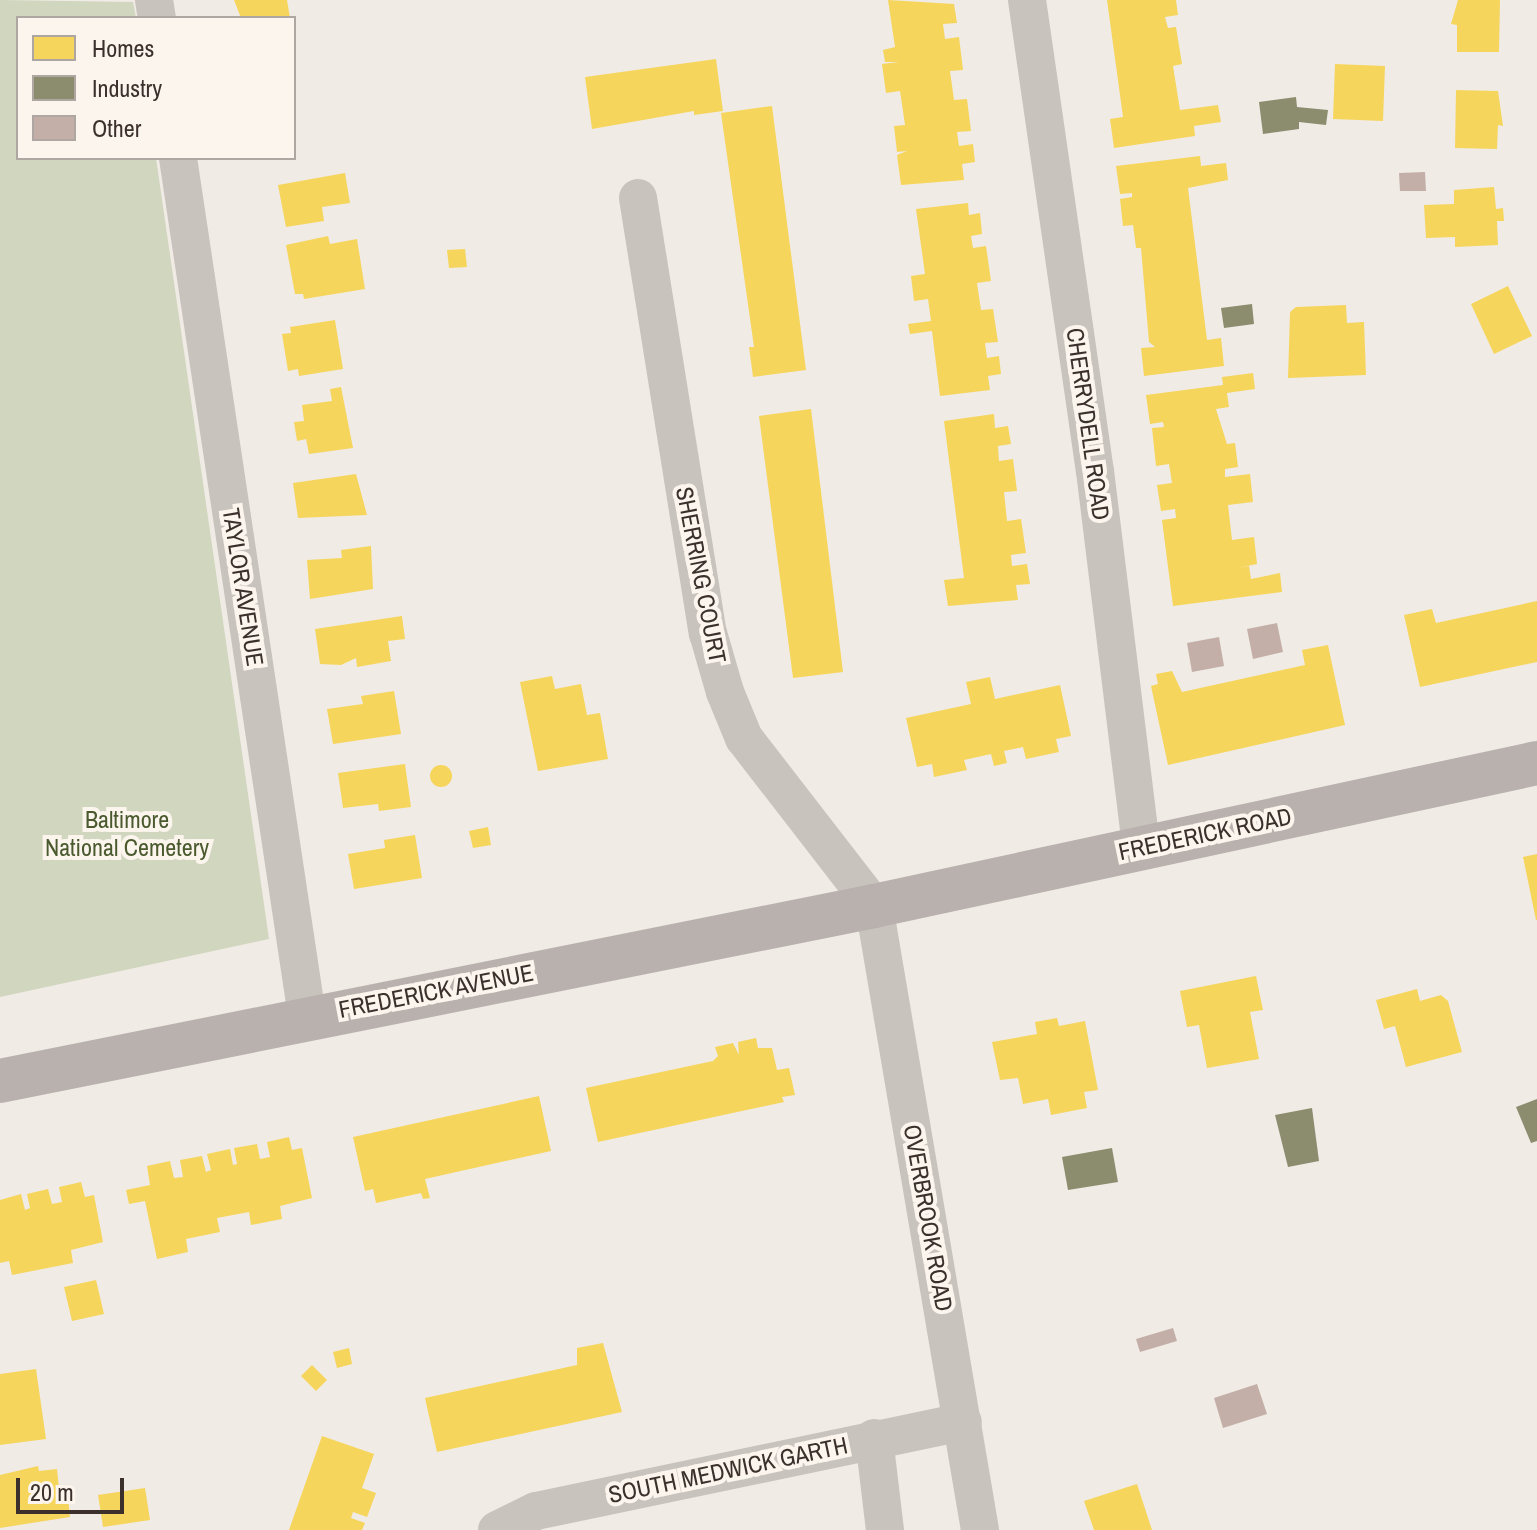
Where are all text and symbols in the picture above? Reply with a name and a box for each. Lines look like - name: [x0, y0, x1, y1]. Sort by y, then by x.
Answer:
- legend: [16, 16, 296, 160]
- text: Homes: [92, 32, 154, 64]
- text: Industry: [92, 72, 162, 104]
- text: Other: [92, 112, 141, 144]
- street label: CHERRYDELL ROAD: [1060, 326, 1116, 522]
- street label: SHERRING COURT: [670, 484, 732, 666]
- street label: TAYLOR AVENUE: [216, 505, 270, 669]
- street label: FREDERICK ROAD: [1116, 802, 1294, 866]
- park label: Baltimore National Cemetery: [45, 806, 209, 862]
- street label: FREDERICK AVENUE: [336, 958, 536, 1024]
- street label: OVERBROOK ROAD: [897, 1122, 959, 1314]
- street label: SOUTH MEDWICK GARTH: [606, 1431, 850, 1509]
- scale bar: [20, 1462, 128, 1512]
- text: 20 m: [30, 1476, 74, 1508]

